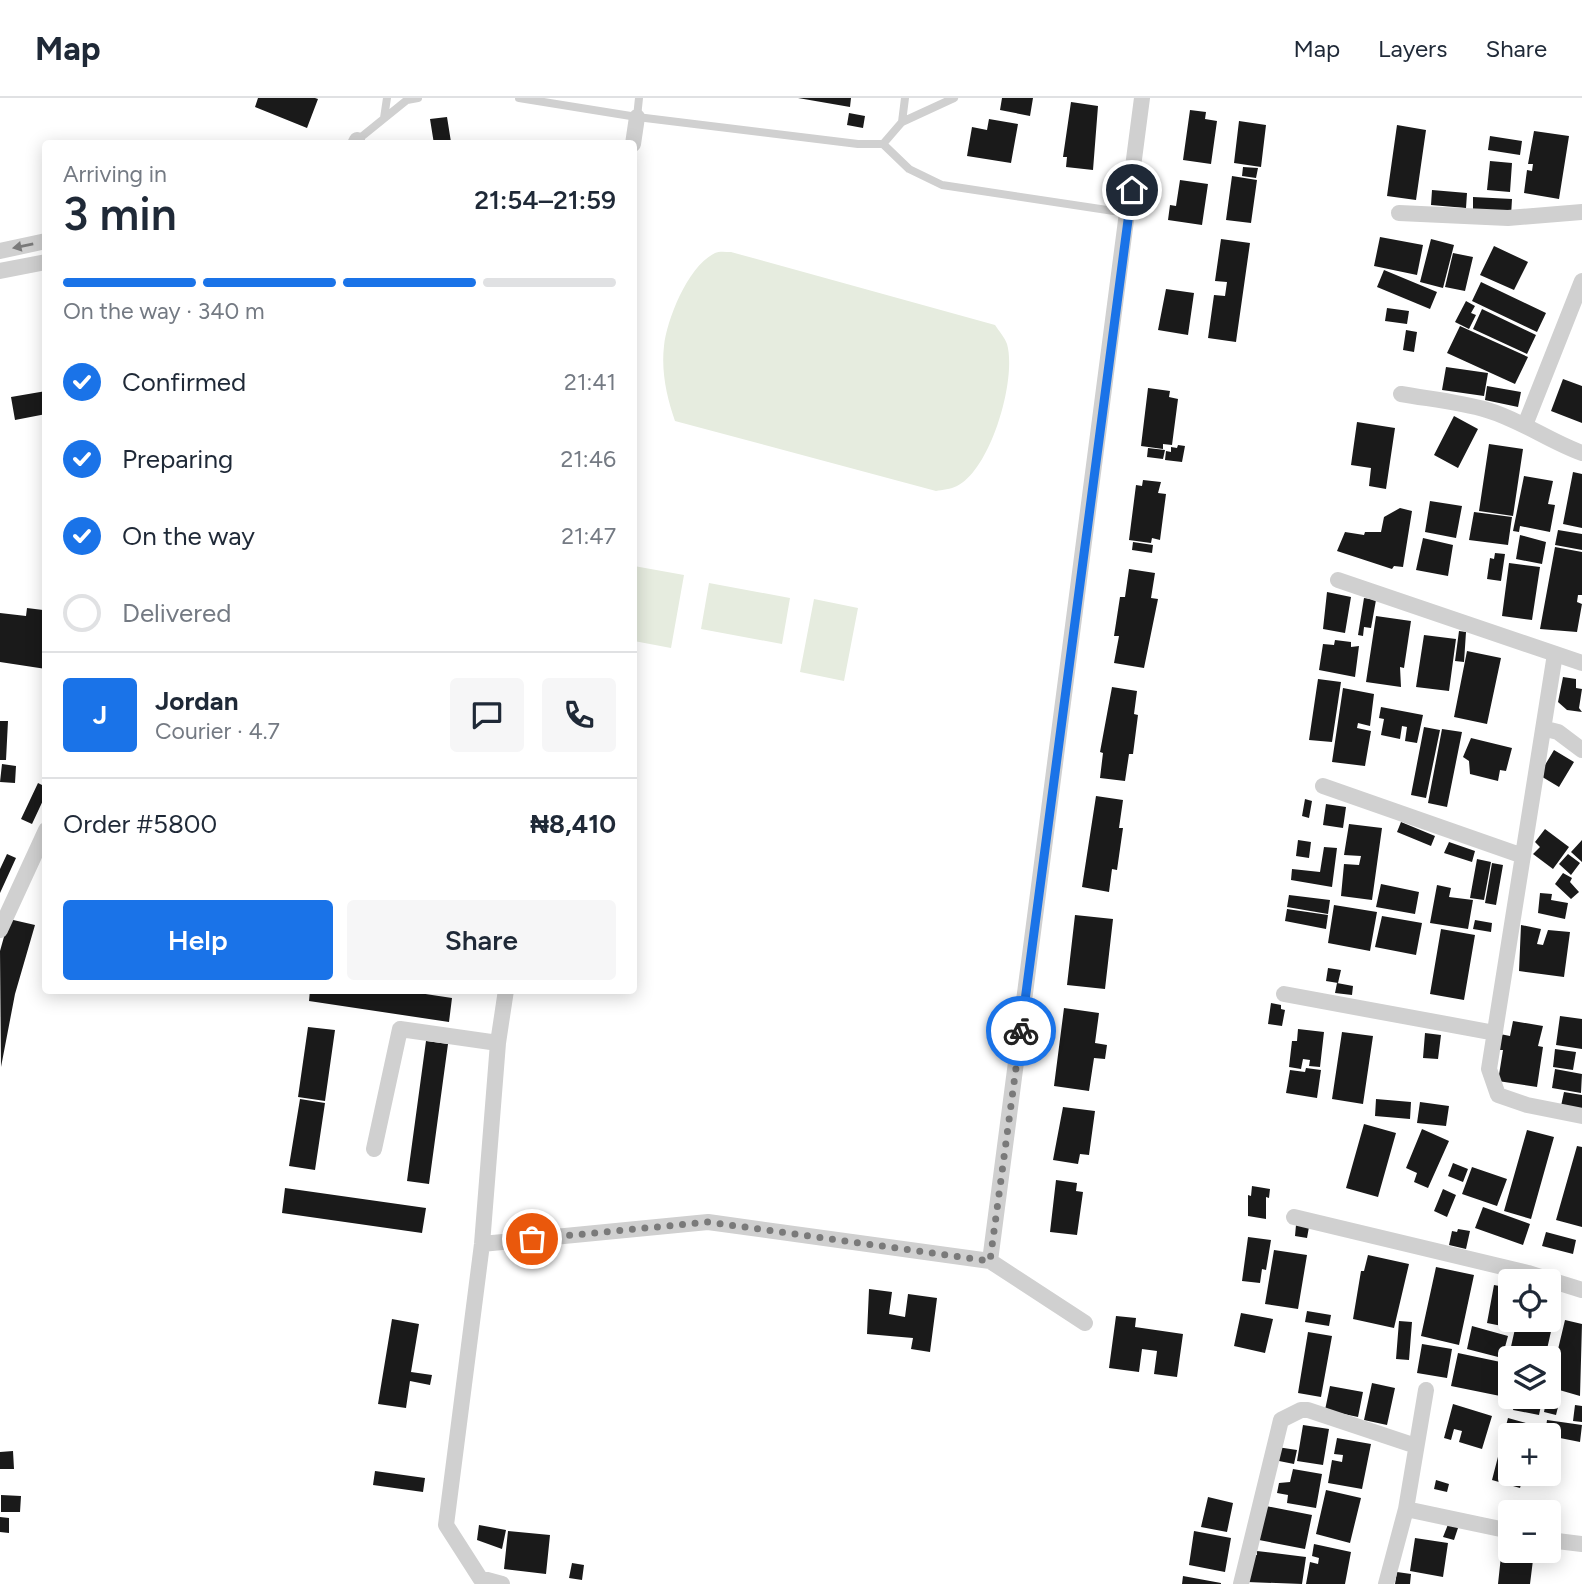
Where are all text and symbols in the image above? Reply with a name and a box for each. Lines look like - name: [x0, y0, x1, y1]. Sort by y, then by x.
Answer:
- text: Map: [35, 29, 101, 68]
- text: Map: [1293, 34, 1340, 63]
- text: Layers: [1378, 34, 1447, 63]
- text: Share: [1485, 34, 1547, 63]
- text: Arriving in: [63, 160, 167, 188]
- pin: [1102, 160, 1162, 220]
- icon: home: [1113, 171, 1151, 209]
- text: 21:54–21:59: [474, 184, 616, 216]
- text: 3 min: [63, 186, 177, 242]
- one-way arrow: [12, 240, 34, 251]
- text: On the way · 340 m: [63, 297, 265, 325]
- icon: check: [63, 363, 101, 401]
- text: Confirmed: [122, 366, 246, 398]
- text: 21:41: [564, 368, 616, 396]
- icon: check: [63, 440, 101, 478]
- text: Preparing: [122, 443, 233, 475]
- text: 21:46: [561, 445, 616, 473]
- icon: check: [63, 517, 101, 555]
- text: On the way: [122, 520, 255, 552]
- text: 21:47: [561, 522, 616, 550]
- text: Delivered: [122, 597, 231, 629]
- button: chat: [450, 678, 524, 752]
- button: phone: [542, 678, 616, 752]
- text: Jordan: [155, 685, 238, 717]
- text: J: [93, 699, 107, 731]
- text: Courier · 4.7: [155, 717, 280, 745]
- text: Order #5800: [63, 808, 217, 840]
- text: ₦8,410: [530, 808, 616, 840]
- button: Help: [63, 900, 333, 980]
- button: Share: [347, 900, 616, 980]
- courier: [986, 996, 1056, 1066]
- icon: bike: [1002, 1012, 1040, 1050]
- pin: [502, 1209, 562, 1269]
- icon: bag: [513, 1220, 551, 1258]
- map controls: [1498, 1269, 1561, 1563]
- button: locate: [1498, 1269, 1561, 1332]
- button: layers: [1498, 1346, 1561, 1409]
- button: +: [1498, 1423, 1561, 1486]
- button: −: [1498, 1500, 1561, 1563]

